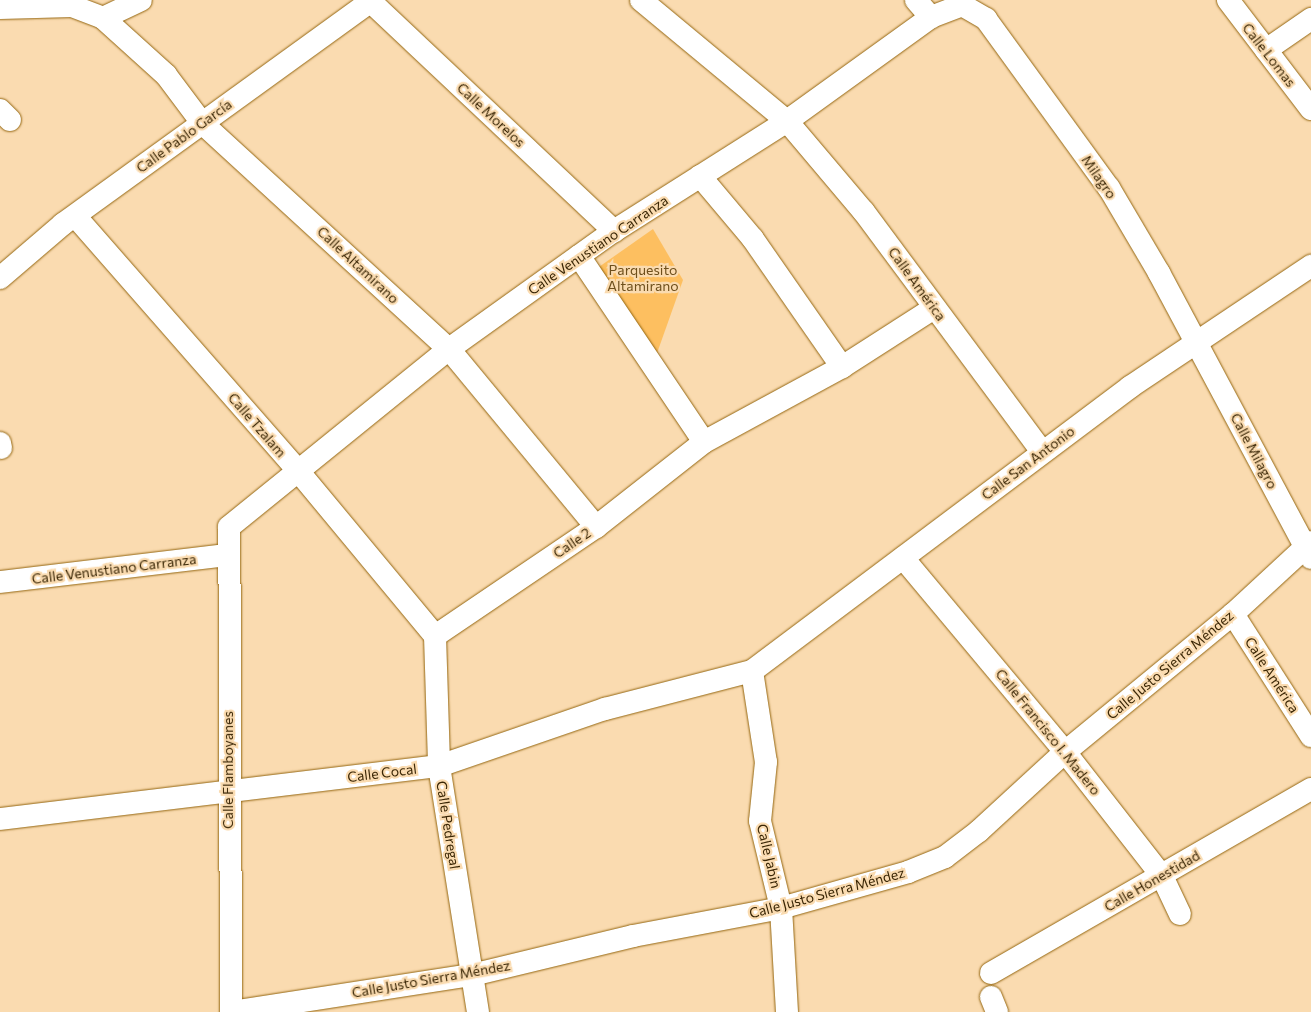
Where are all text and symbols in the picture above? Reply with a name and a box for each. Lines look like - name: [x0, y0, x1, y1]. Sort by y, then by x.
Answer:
- street label: Calle Lomas: [1239, 20, 1299, 90]
- street label: Calle Morelos: [454, 79, 528, 151]
- street label: Calle Pablo García: [133, 96, 235, 176]
- street label: Milagro: [1078, 152, 1120, 202]
- street label: Calle Venustiano Carranza: [525, 192, 671, 298]
- street label: Calle Altamirano: [314, 223, 402, 307]
- street label: Calle América: [885, 244, 949, 324]
- park label: Parquesito Altamirano: [607, 262, 679, 294]
- street label: Calle Tzalam: [225, 389, 289, 461]
- street label: Calle Milagro: [1227, 410, 1281, 492]
- street label: Calle San Antonio: [978, 423, 1078, 503]
- street label: Calle 2: [550, 524, 594, 562]
- street label: Calle Venustiano Carranza: [31, 551, 197, 587]
- street label: Calle Justo Sierra Méndez: [1103, 607, 1237, 723]
- street label: Calle América: [1241, 634, 1303, 716]
- street label: Calle Francisco I. Madero: [992, 666, 1104, 798]
- street label: Calle Flamboyanes: [220, 711, 236, 829]
- street label: Calle Cocal: [346, 760, 418, 786]
- street label: Calle Pedregal: [433, 780, 463, 870]
- street label: Calle Jabin: [753, 822, 785, 890]
- street label: Calle Honestidad: [1101, 847, 1203, 915]
- street label: Calle Justo Sierra Méndez: [747, 864, 907, 922]
- street label: Calle Justo Sierra Méndez: [351, 957, 511, 1001]

